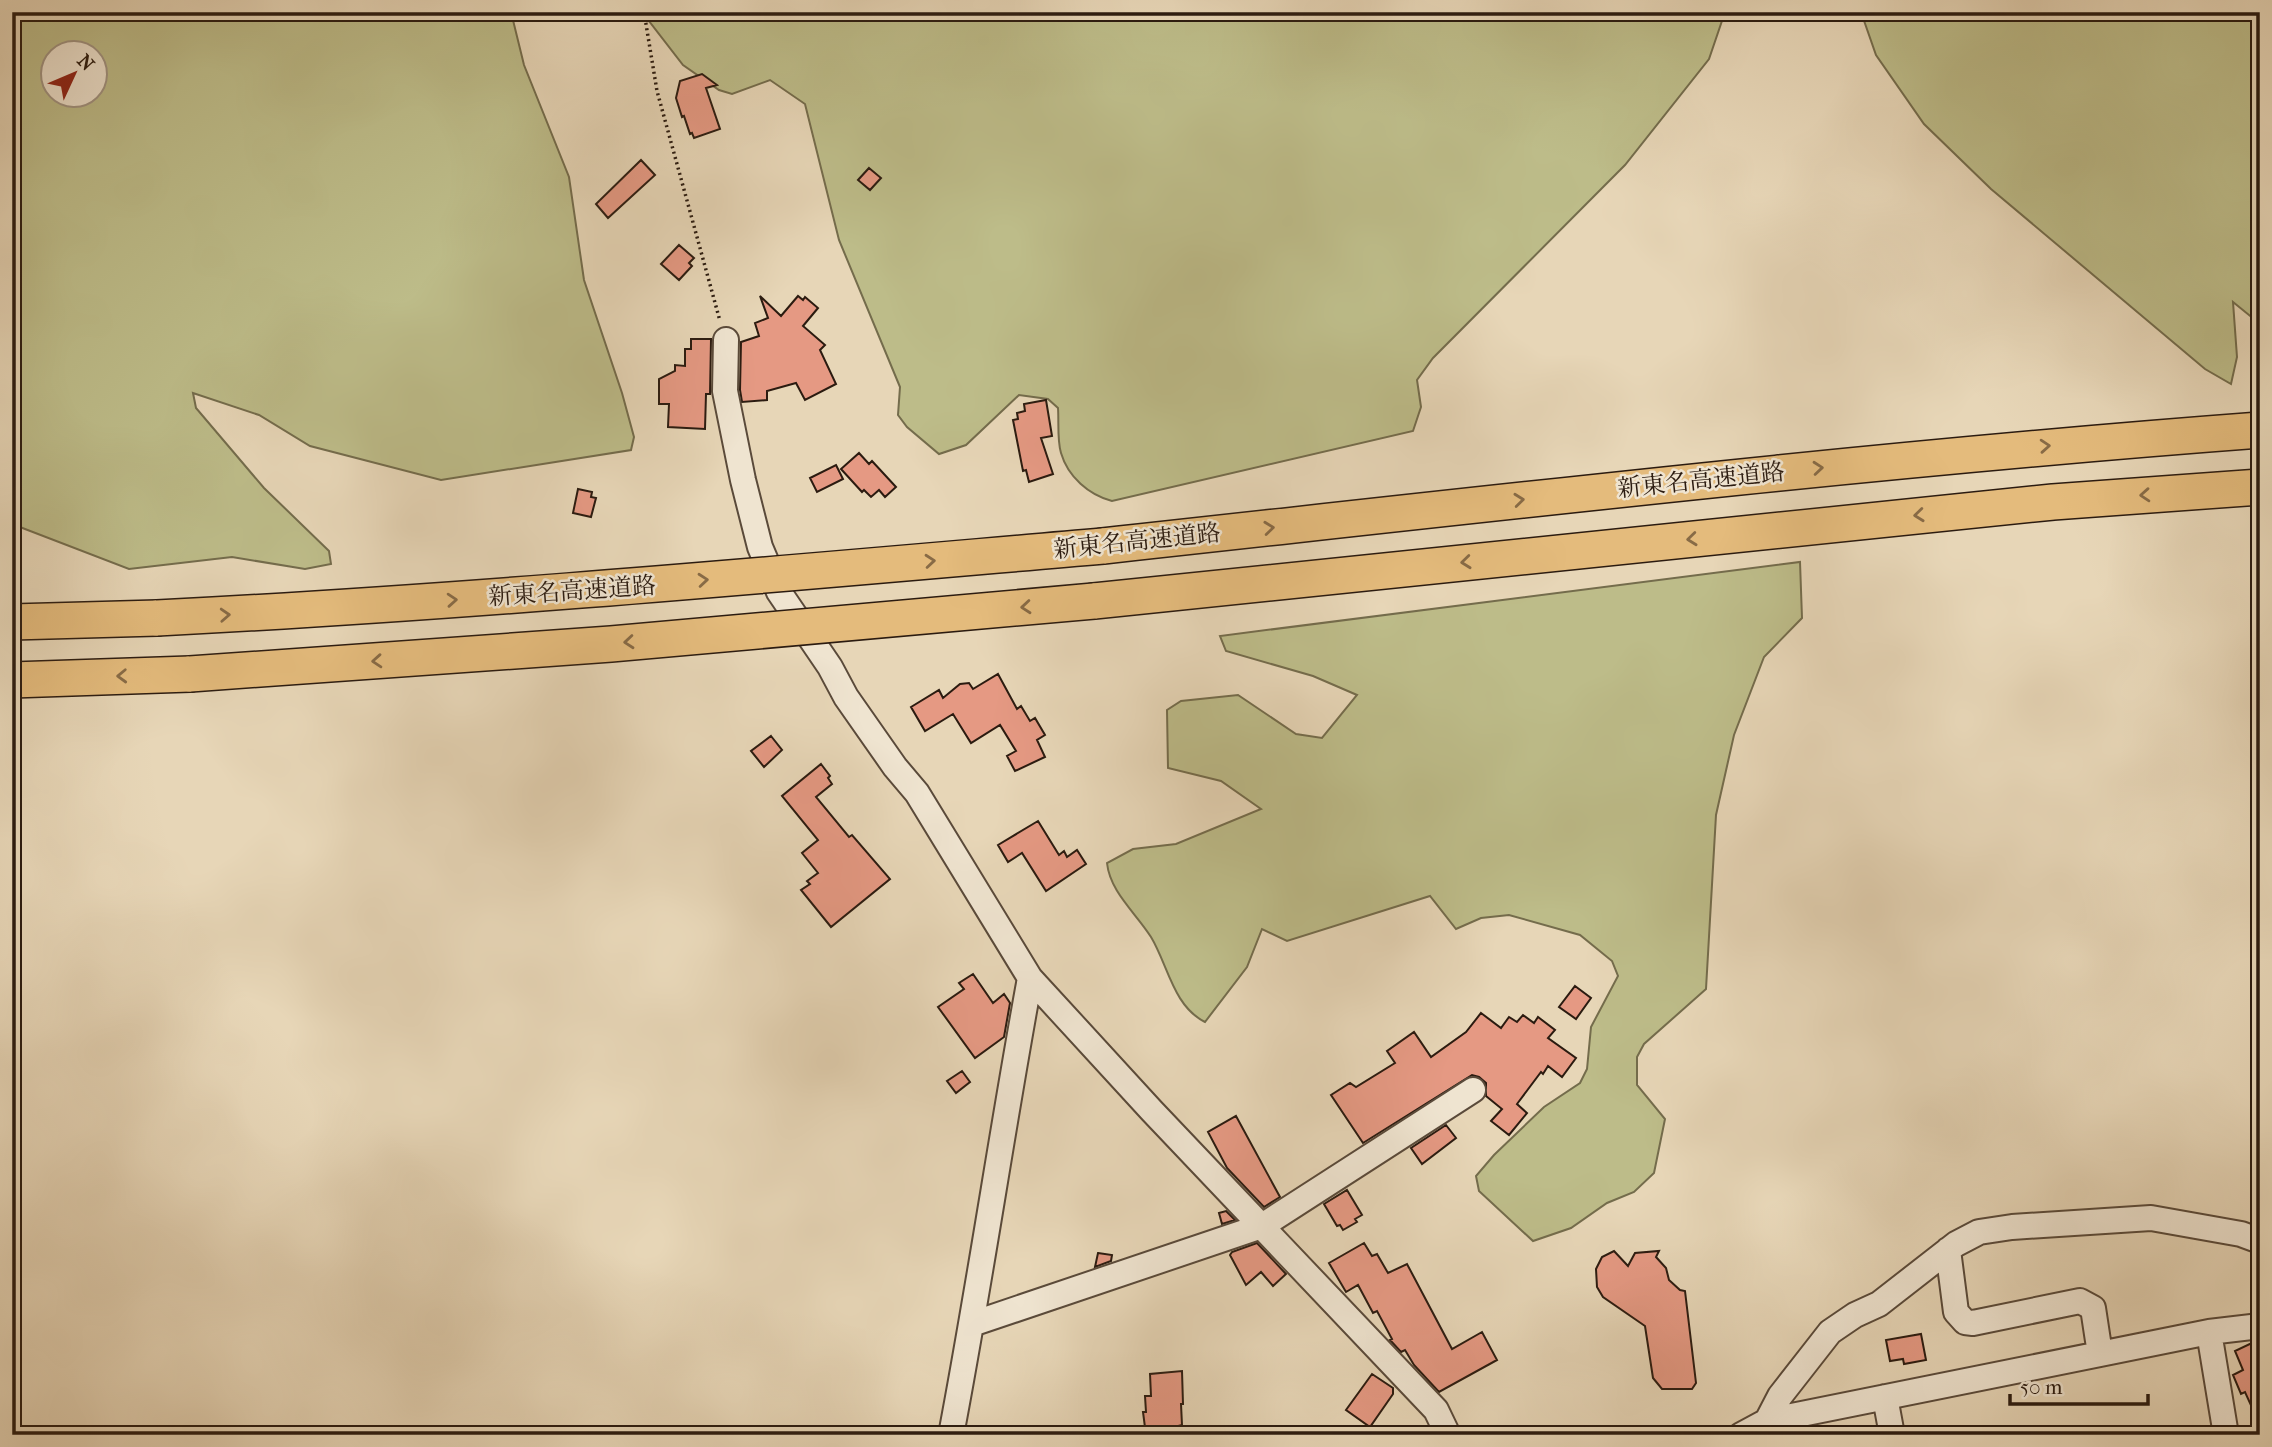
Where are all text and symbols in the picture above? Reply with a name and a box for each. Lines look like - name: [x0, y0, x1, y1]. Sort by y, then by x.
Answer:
- north arrow: [38, 38, 108, 108]
- text: N: [73, 50, 99, 76]
- one-way arrow: [2039, 439, 2050, 454]
- street label: 新東名高速道路: [1616, 457, 1786, 503]
- one-way arrow: [1812, 460, 1824, 475]
- one-way arrow: [2139, 487, 2150, 502]
- one-way arrow: [1513, 493, 1525, 508]
- one-way arrow: [1913, 508, 1924, 523]
- street label: 新東名高速道路: [1052, 518, 1222, 564]
- one-way arrow: [1263, 521, 1274, 536]
- one-way arrow: [1686, 531, 1697, 546]
- one-way arrow: [925, 554, 936, 569]
- one-way arrow: [1460, 555, 1472, 570]
- street label: 新東名高速道路: [487, 571, 657, 611]
- one-way arrow: [698, 573, 709, 588]
- one-way arrow: [447, 593, 458, 608]
- one-way arrow: [1020, 599, 1031, 614]
- one-way arrow: [220, 607, 231, 622]
- one-way arrow: [623, 634, 634, 649]
- one-way arrow: [372, 653, 383, 668]
- one-way arrow: [117, 669, 128, 684]
- scale bar: [2010, 1363, 2148, 1407]
- text: 50 m: [2020, 1375, 2063, 1399]

